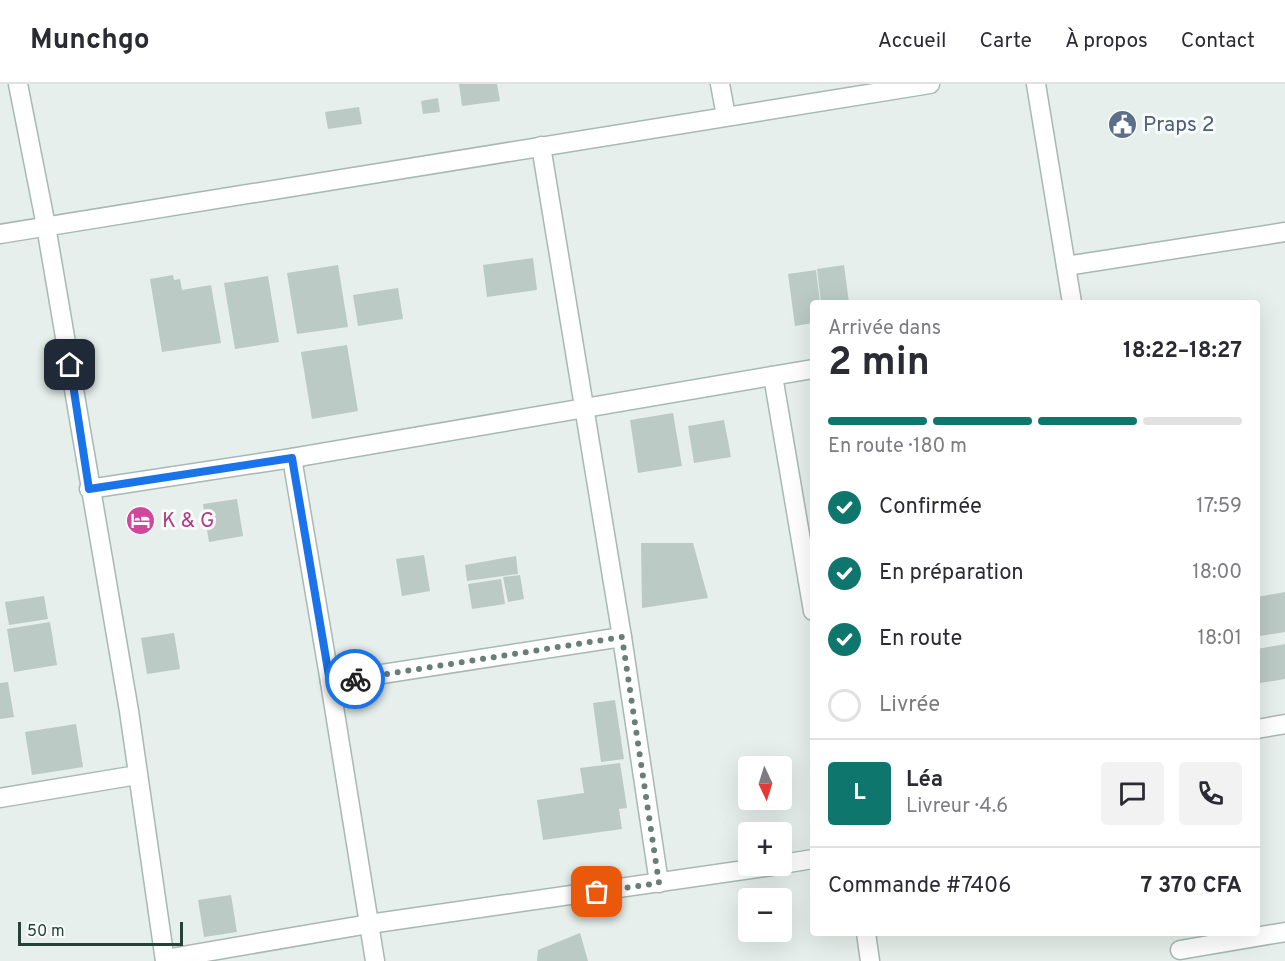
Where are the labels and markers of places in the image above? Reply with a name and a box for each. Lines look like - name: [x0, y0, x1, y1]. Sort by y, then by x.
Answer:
- public building icon: Praps 2: [1106, 108, 1138, 140]
- place label: Praps 2: [1143, 112, 1215, 139]
- pin: [44, 339, 95, 390]
- hotel icon: K & G: [125, 504, 157, 536]
- place label: K & G: [162, 508, 214, 535]
- pin: [571, 866, 622, 917]

